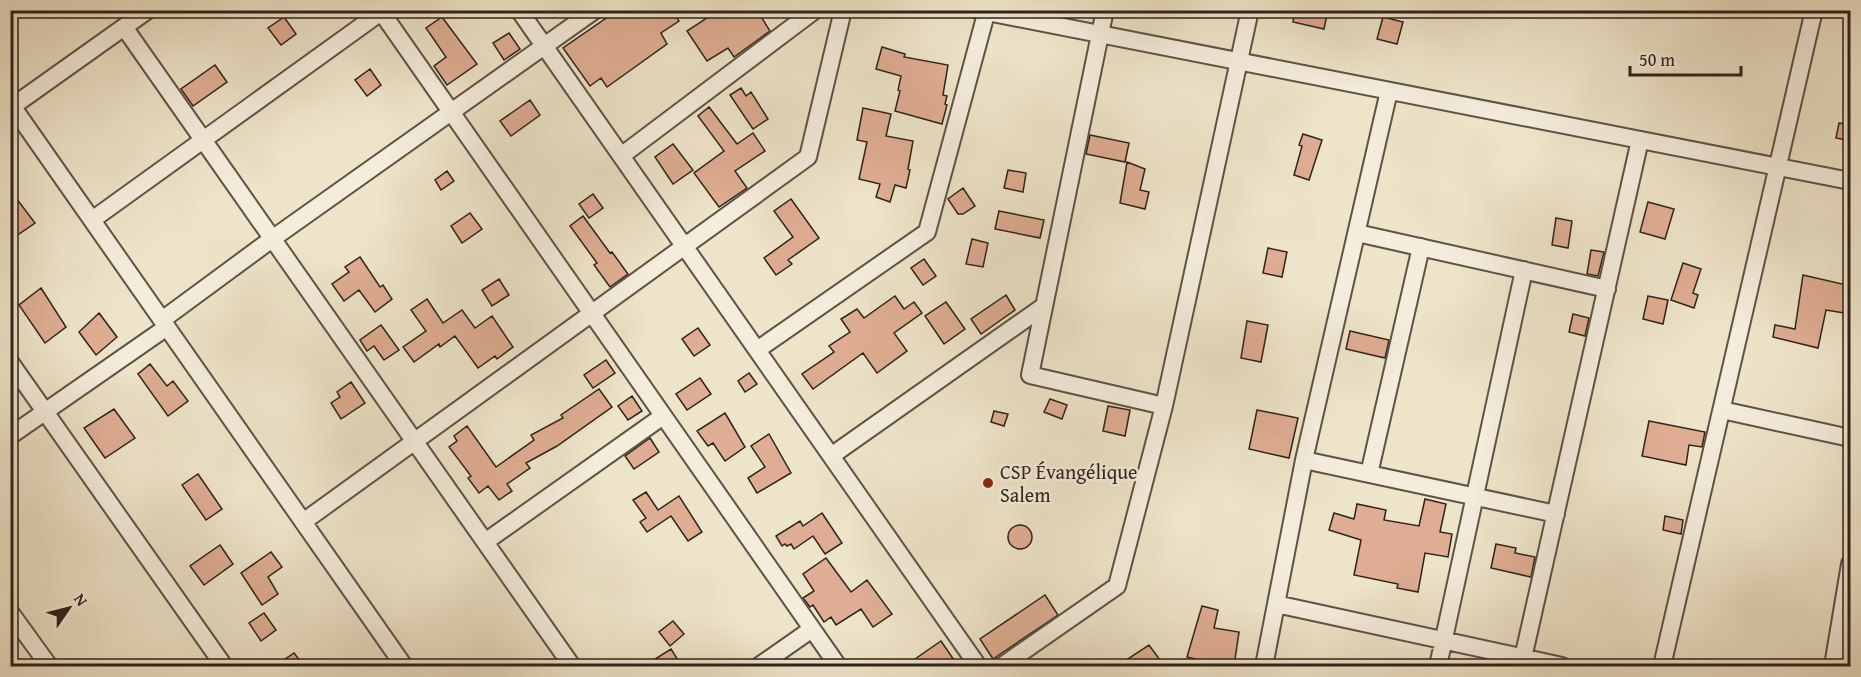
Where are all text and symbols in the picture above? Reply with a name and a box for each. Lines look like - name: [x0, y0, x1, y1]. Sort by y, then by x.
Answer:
- scale bar: [1630, 39, 1741, 77]
- text: 50 m: [1639, 46, 1675, 73]
- place label: CSP Évangélique Salem: [1000, 457, 1137, 509]
- marker: CSP Évangélique Salem: [981, 476, 995, 490]
- north arrow: [39, 578, 99, 638]
- text: N: [68, 588, 94, 611]

